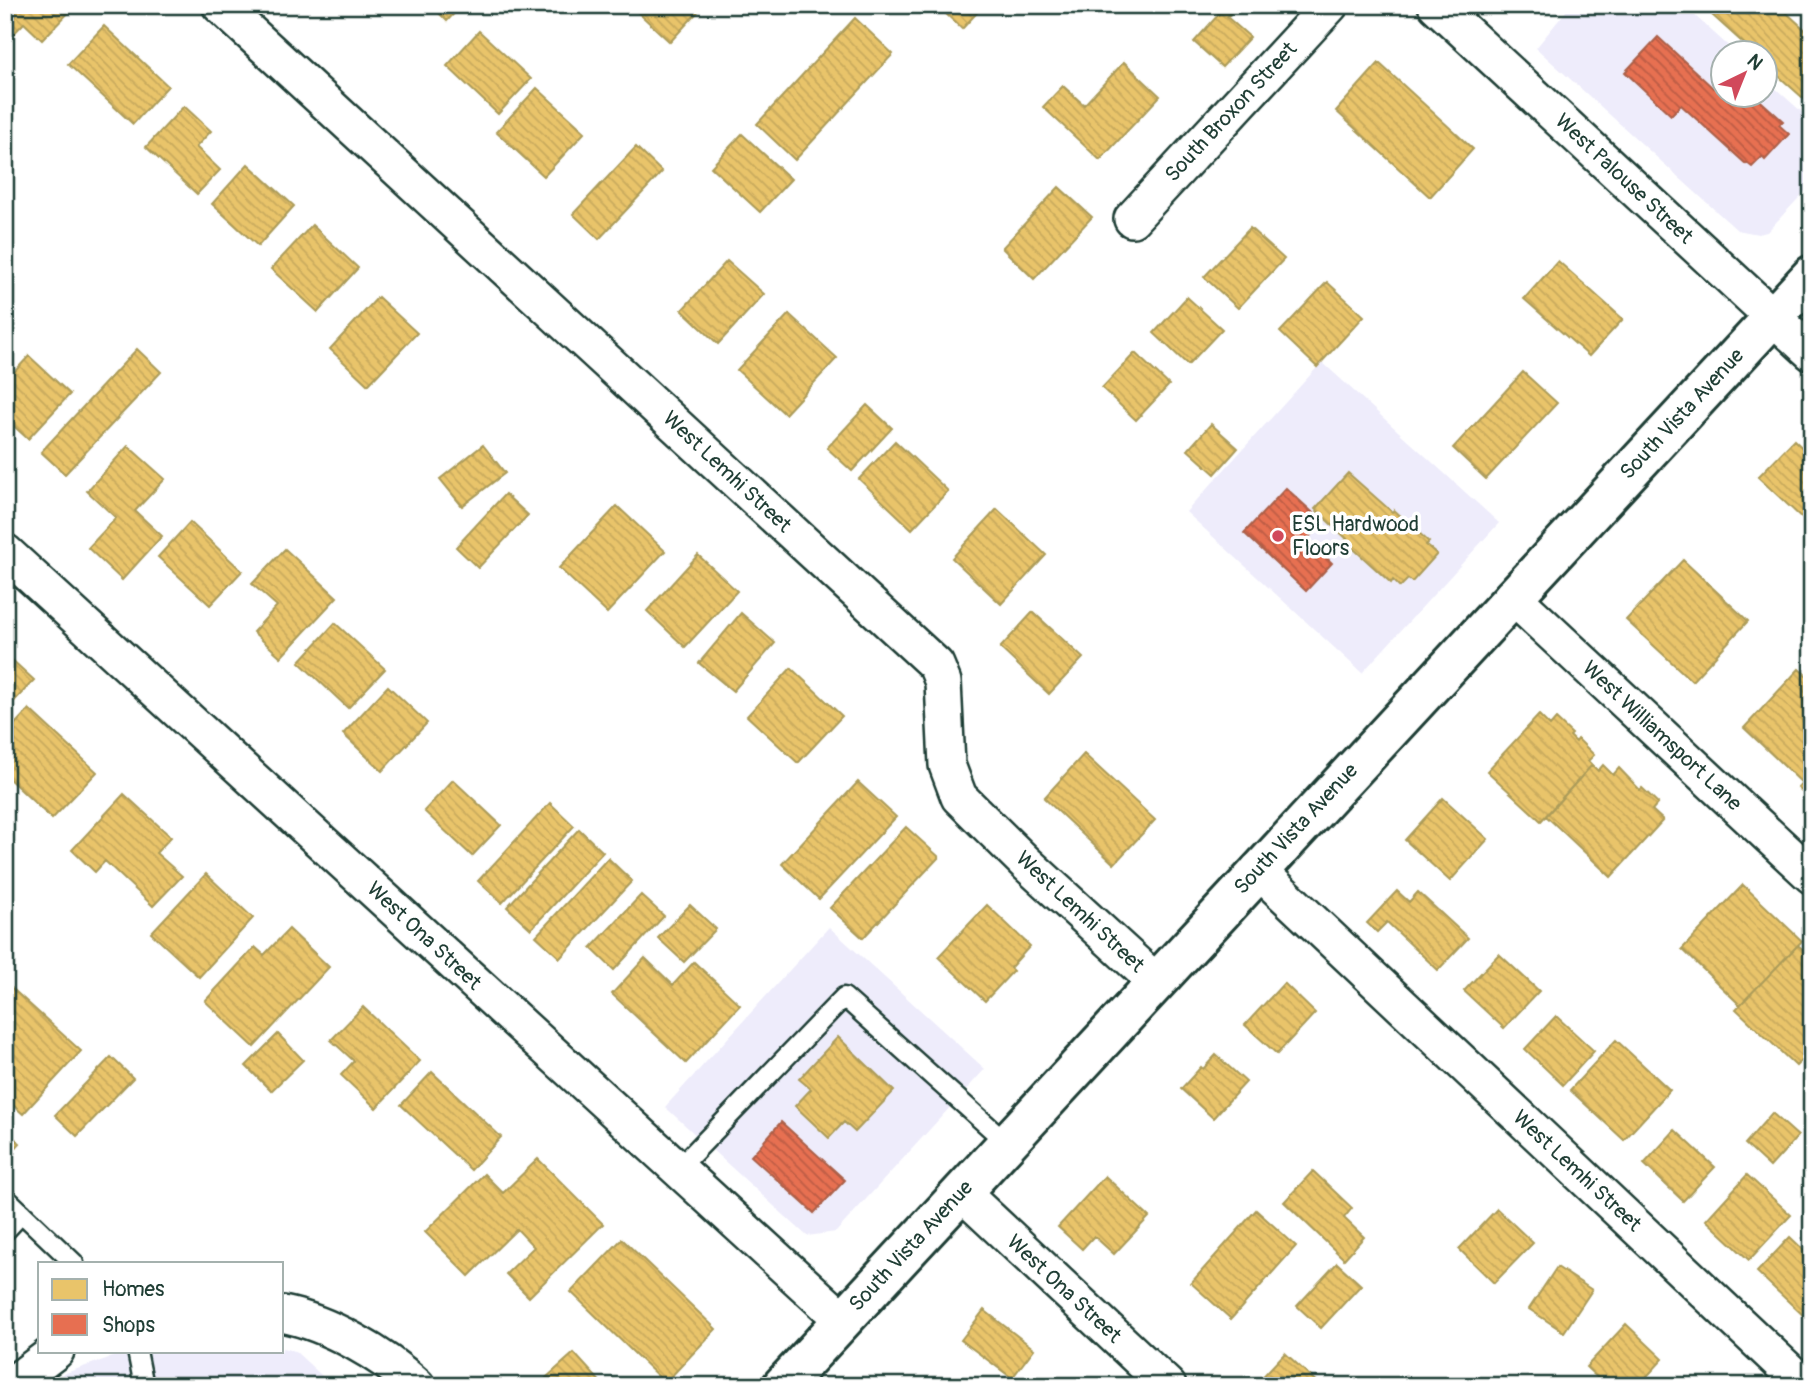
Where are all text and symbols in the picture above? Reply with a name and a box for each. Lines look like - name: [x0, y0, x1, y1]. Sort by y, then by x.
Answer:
- street label: South Broxon Street: [1159, 36, 1303, 188]
- north arrow: [1708, 38, 1778, 108]
- text: N: [1742, 49, 1768, 76]
- street label: West Palouse Street: [1549, 108, 1699, 250]
- street label: South Vista Avenue: [1614, 342, 1750, 485]
- street label: West Lemhi Street: [657, 405, 798, 539]
- place label: ESL Hardwood Floors: [1292, 511, 1419, 562]
- marker: ESL Hardwood Floors: [1270, 528, 1286, 544]
- street label: West Williamsport Lane: [1577, 655, 1748, 817]
- street label: South Vista Avenue: [1228, 757, 1364, 900]
- street label: West Lemhi Street: [1010, 845, 1151, 979]
- street label: West Ona Street: [361, 876, 487, 996]
- street label: West Lemhi Street: [1507, 1104, 1648, 1238]
- street label: South Vista Avenue: [843, 1174, 979, 1317]
- street label: West Ona Street: [1001, 1229, 1127, 1349]
- legend: [38, 1262, 284, 1352]
- text: Homes: [102, 1276, 165, 1303]
- text: Shops: [102, 1312, 155, 1339]

